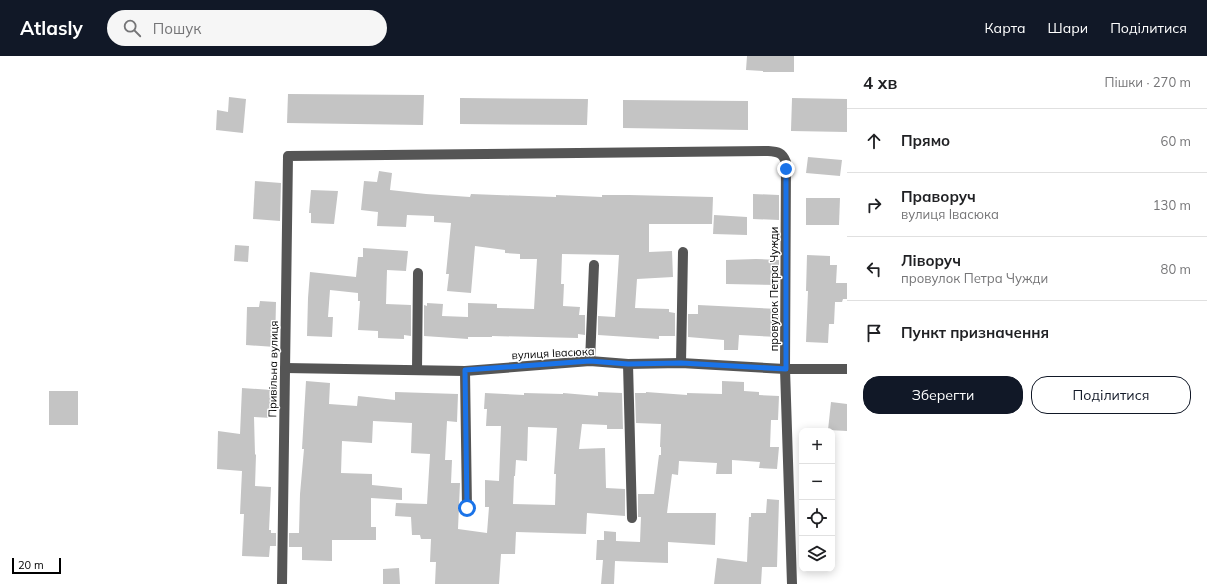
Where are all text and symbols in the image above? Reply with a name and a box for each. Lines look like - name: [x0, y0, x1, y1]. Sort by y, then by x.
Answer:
- search box: [107, 10, 387, 46]
- text: Atlasly: [20, 16, 83, 40]
- icon: search: [121, 17, 143, 39]
- text: Пошук: [153, 19, 201, 38]
- text: Карта: [984, 19, 1026, 37]
- text: Шари: [1048, 19, 1088, 37]
- text: Поділитися: [1110, 19, 1187, 37]
- text: 4 хв: [863, 72, 897, 93]
- text: Пішки · 270 m: [1104, 74, 1191, 90]
- icon: ahead: [863, 130, 885, 152]
- text: Прямо: [901, 131, 950, 150]
- text: 60 m: [1161, 133, 1191, 149]
- route end: [777, 160, 795, 178]
- text: Праворуч: [901, 187, 976, 206]
- icon: right: [863, 194, 885, 216]
- text: 130 m: [1153, 197, 1191, 213]
- text: вулиця Івасюка: [901, 206, 999, 222]
- street label: провулок Петра Чужди: [767, 227, 781, 351]
- text: Ліворуч: [901, 251, 961, 270]
- icon: left: [863, 258, 885, 280]
- text: 80 m: [1161, 261, 1191, 277]
- text: провулок Петра Чужди: [901, 270, 1048, 286]
- street label: Привільна вулиця: [265, 321, 281, 417]
- icon: arrive: [863, 322, 885, 344]
- text: Пункт призначення: [901, 323, 1049, 342]
- street label: вулиця Івасюка: [511, 344, 595, 362]
- button: Зберегти: [863, 376, 1023, 414]
- button: Поділитися: [1031, 376, 1191, 414]
- map controls: [799, 428, 835, 572]
- button: +: [799, 428, 835, 464]
- button: −: [799, 464, 835, 500]
- route start: [458, 499, 476, 517]
- button: locate: [799, 500, 835, 536]
- button: layers: [799, 536, 835, 572]
- scale bar: [12, 556, 61, 575]
- text: 20 m: [18, 558, 44, 572]

